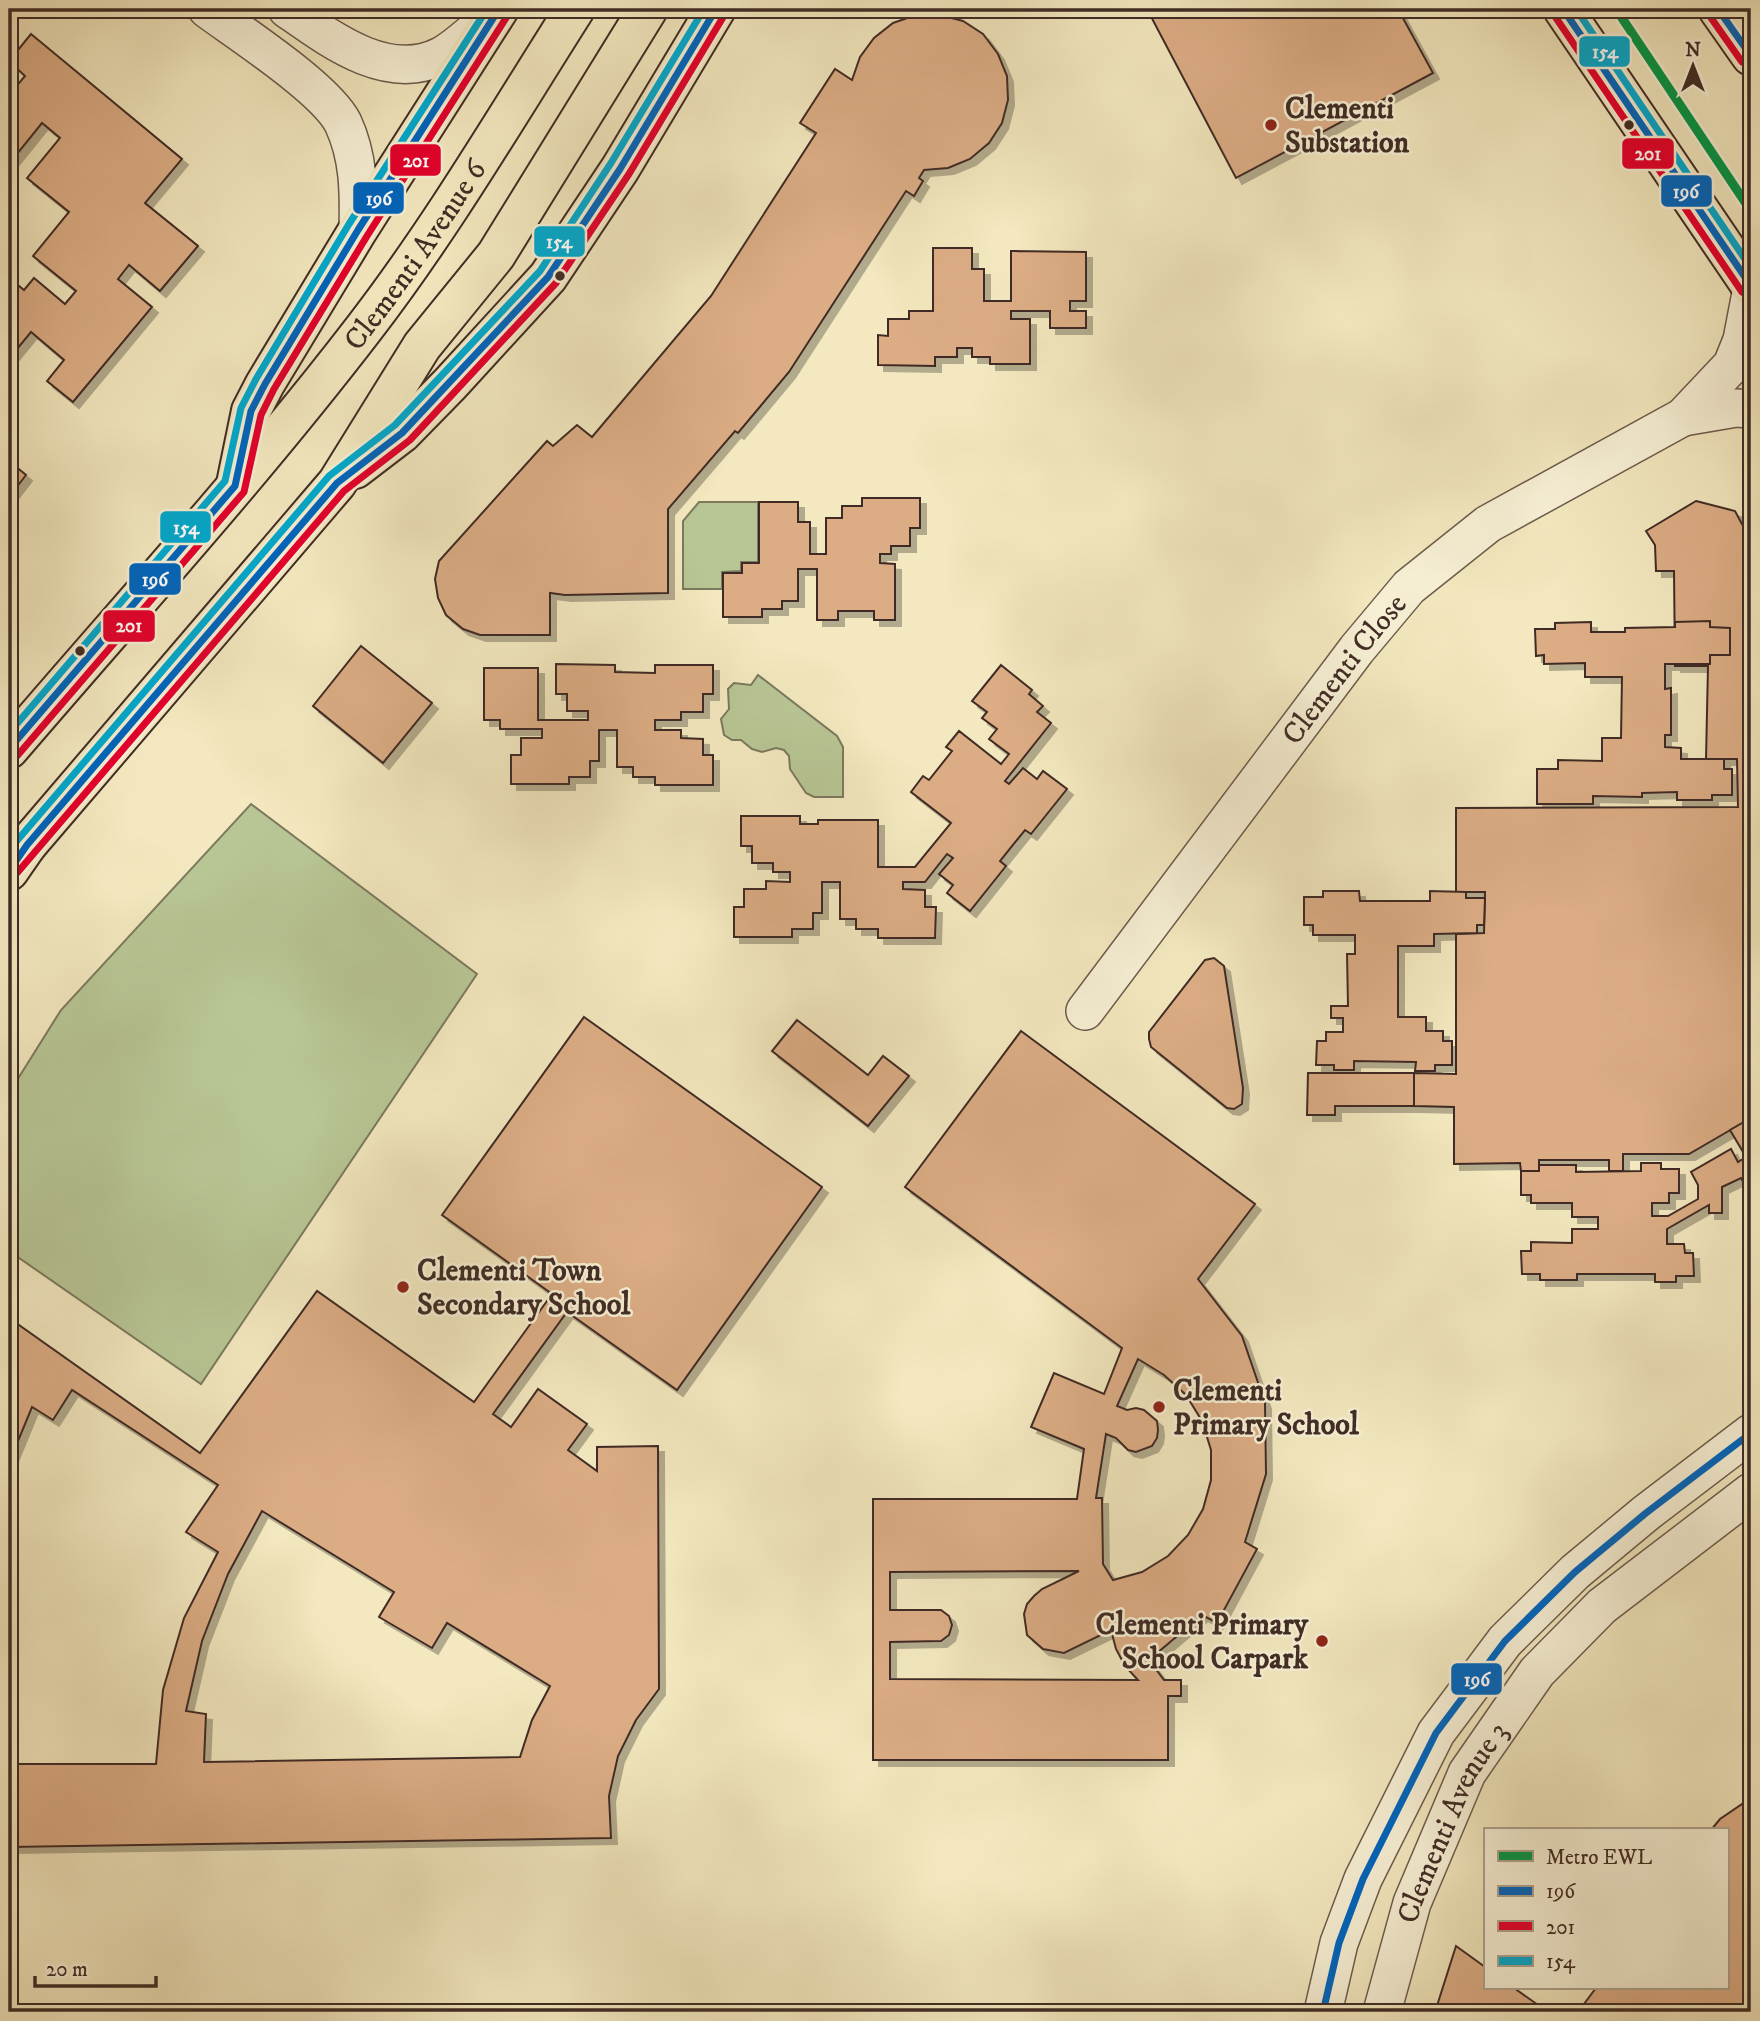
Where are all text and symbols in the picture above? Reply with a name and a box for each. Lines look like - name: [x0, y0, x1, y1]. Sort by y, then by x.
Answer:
- north arrow: [1658, 32, 1728, 102]
- line badge: 154: [1578, 35, 1631, 68]
- text: N: [1685, 39, 1701, 62]
- text: 154: [1592, 41, 1619, 64]
- place label: Clementi Substation: [1285, 91, 1410, 162]
- marker: Clementi Substation: [1263, 117, 1279, 133]
- unlabelled marker: [1622, 118, 1636, 132]
- line badge: 201: [1621, 137, 1675, 170]
- line badge: 201: [389, 143, 442, 177]
- text: 201: [1635, 143, 1661, 166]
- text: 201: [403, 150, 429, 173]
- street label: Clementi Avenue 6: [337, 152, 496, 358]
- line badge: 196: [1660, 174, 1713, 208]
- line badge: 196: [352, 181, 405, 215]
- text: 196: [1673, 181, 1700, 204]
- text: 196: [366, 188, 393, 211]
- line badge: 154: [533, 225, 586, 258]
- text: 154: [546, 231, 573, 254]
- unlabelled marker: [553, 269, 567, 283]
- line badge: 154: [159, 510, 212, 544]
- text: 154: [173, 517, 200, 540]
- line badge: 196: [128, 562, 182, 596]
- text: 196: [142, 569, 169, 592]
- street label: Clementi Close: [1275, 587, 1415, 753]
- line badge: 201: [102, 609, 156, 643]
- text: 201: [116, 615, 142, 638]
- unlabelled marker: [73, 644, 87, 658]
- place label: Clementi Town Secondary School: [417, 1253, 631, 1324]
- marker: Clementi Town Secondary School: [395, 1279, 411, 1295]
- place label: Clementi Primary School: [1173, 1373, 1360, 1444]
- marker: Clementi Primary School: [1151, 1399, 1167, 1415]
- place label: Clementi Primary School Carpark: [1096, 1607, 1309, 1678]
- marker: Clementi Primary School Carpark: [1314, 1633, 1330, 1649]
- line badge: 196: [1450, 1662, 1503, 1696]
- text: 196: [1464, 1669, 1491, 1692]
- street label: Clementi Avenue 3: [1390, 1715, 1517, 1927]
- legend: [1484, 1828, 1728, 1990]
- text: Metro EWL: [1546, 1845, 1652, 1871]
- text: 196: [1546, 1879, 1576, 1905]
- text: 201: [1546, 1915, 1575, 1941]
- scale bar: [35, 1944, 156, 1988]
- text: 154: [1546, 1949, 1576, 1975]
- text: 20 m: [46, 1957, 88, 1983]

